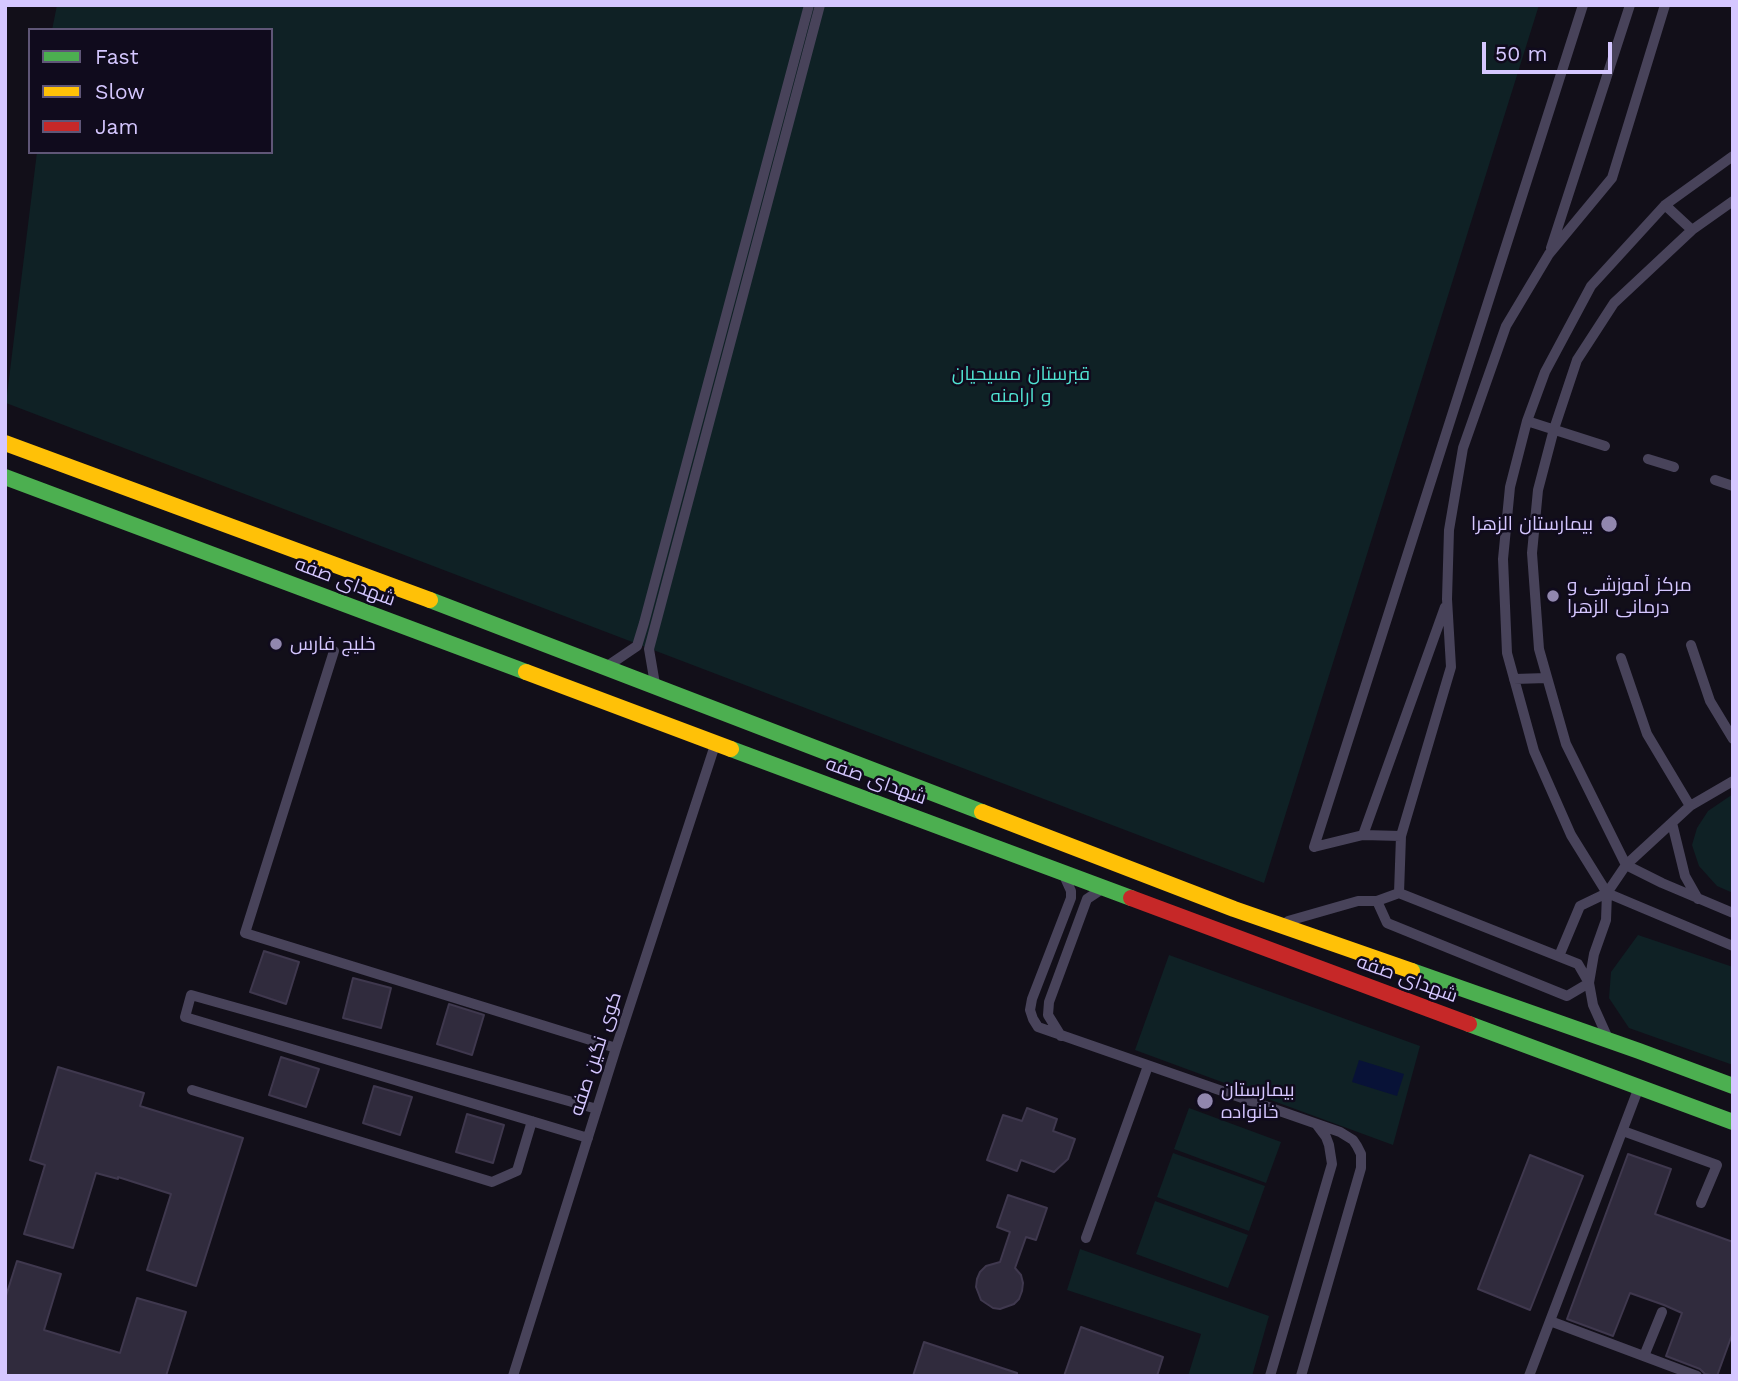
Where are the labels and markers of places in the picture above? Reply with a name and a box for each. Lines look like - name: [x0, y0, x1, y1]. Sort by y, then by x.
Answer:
- place label: بیمارستان الزهرا: [1471, 513, 1593, 535]
- marker: بیمارستان الزهرا: [1599, 514, 1619, 534]
- place label: مرکز آموزشی و درمانی الزهرا: [1567, 574, 1692, 618]
- marker: مرکز آموزشی و درمانی الزهرا: [1545, 588, 1561, 604]
- place label: خلیج فارس: [290, 633, 376, 655]
- marker: خلیج فارس: [268, 636, 284, 652]
- place label: بیمارستان خانواده: [1221, 1079, 1295, 1123]
- marker: بیمارستان خانواده: [1195, 1091, 1215, 1111]

